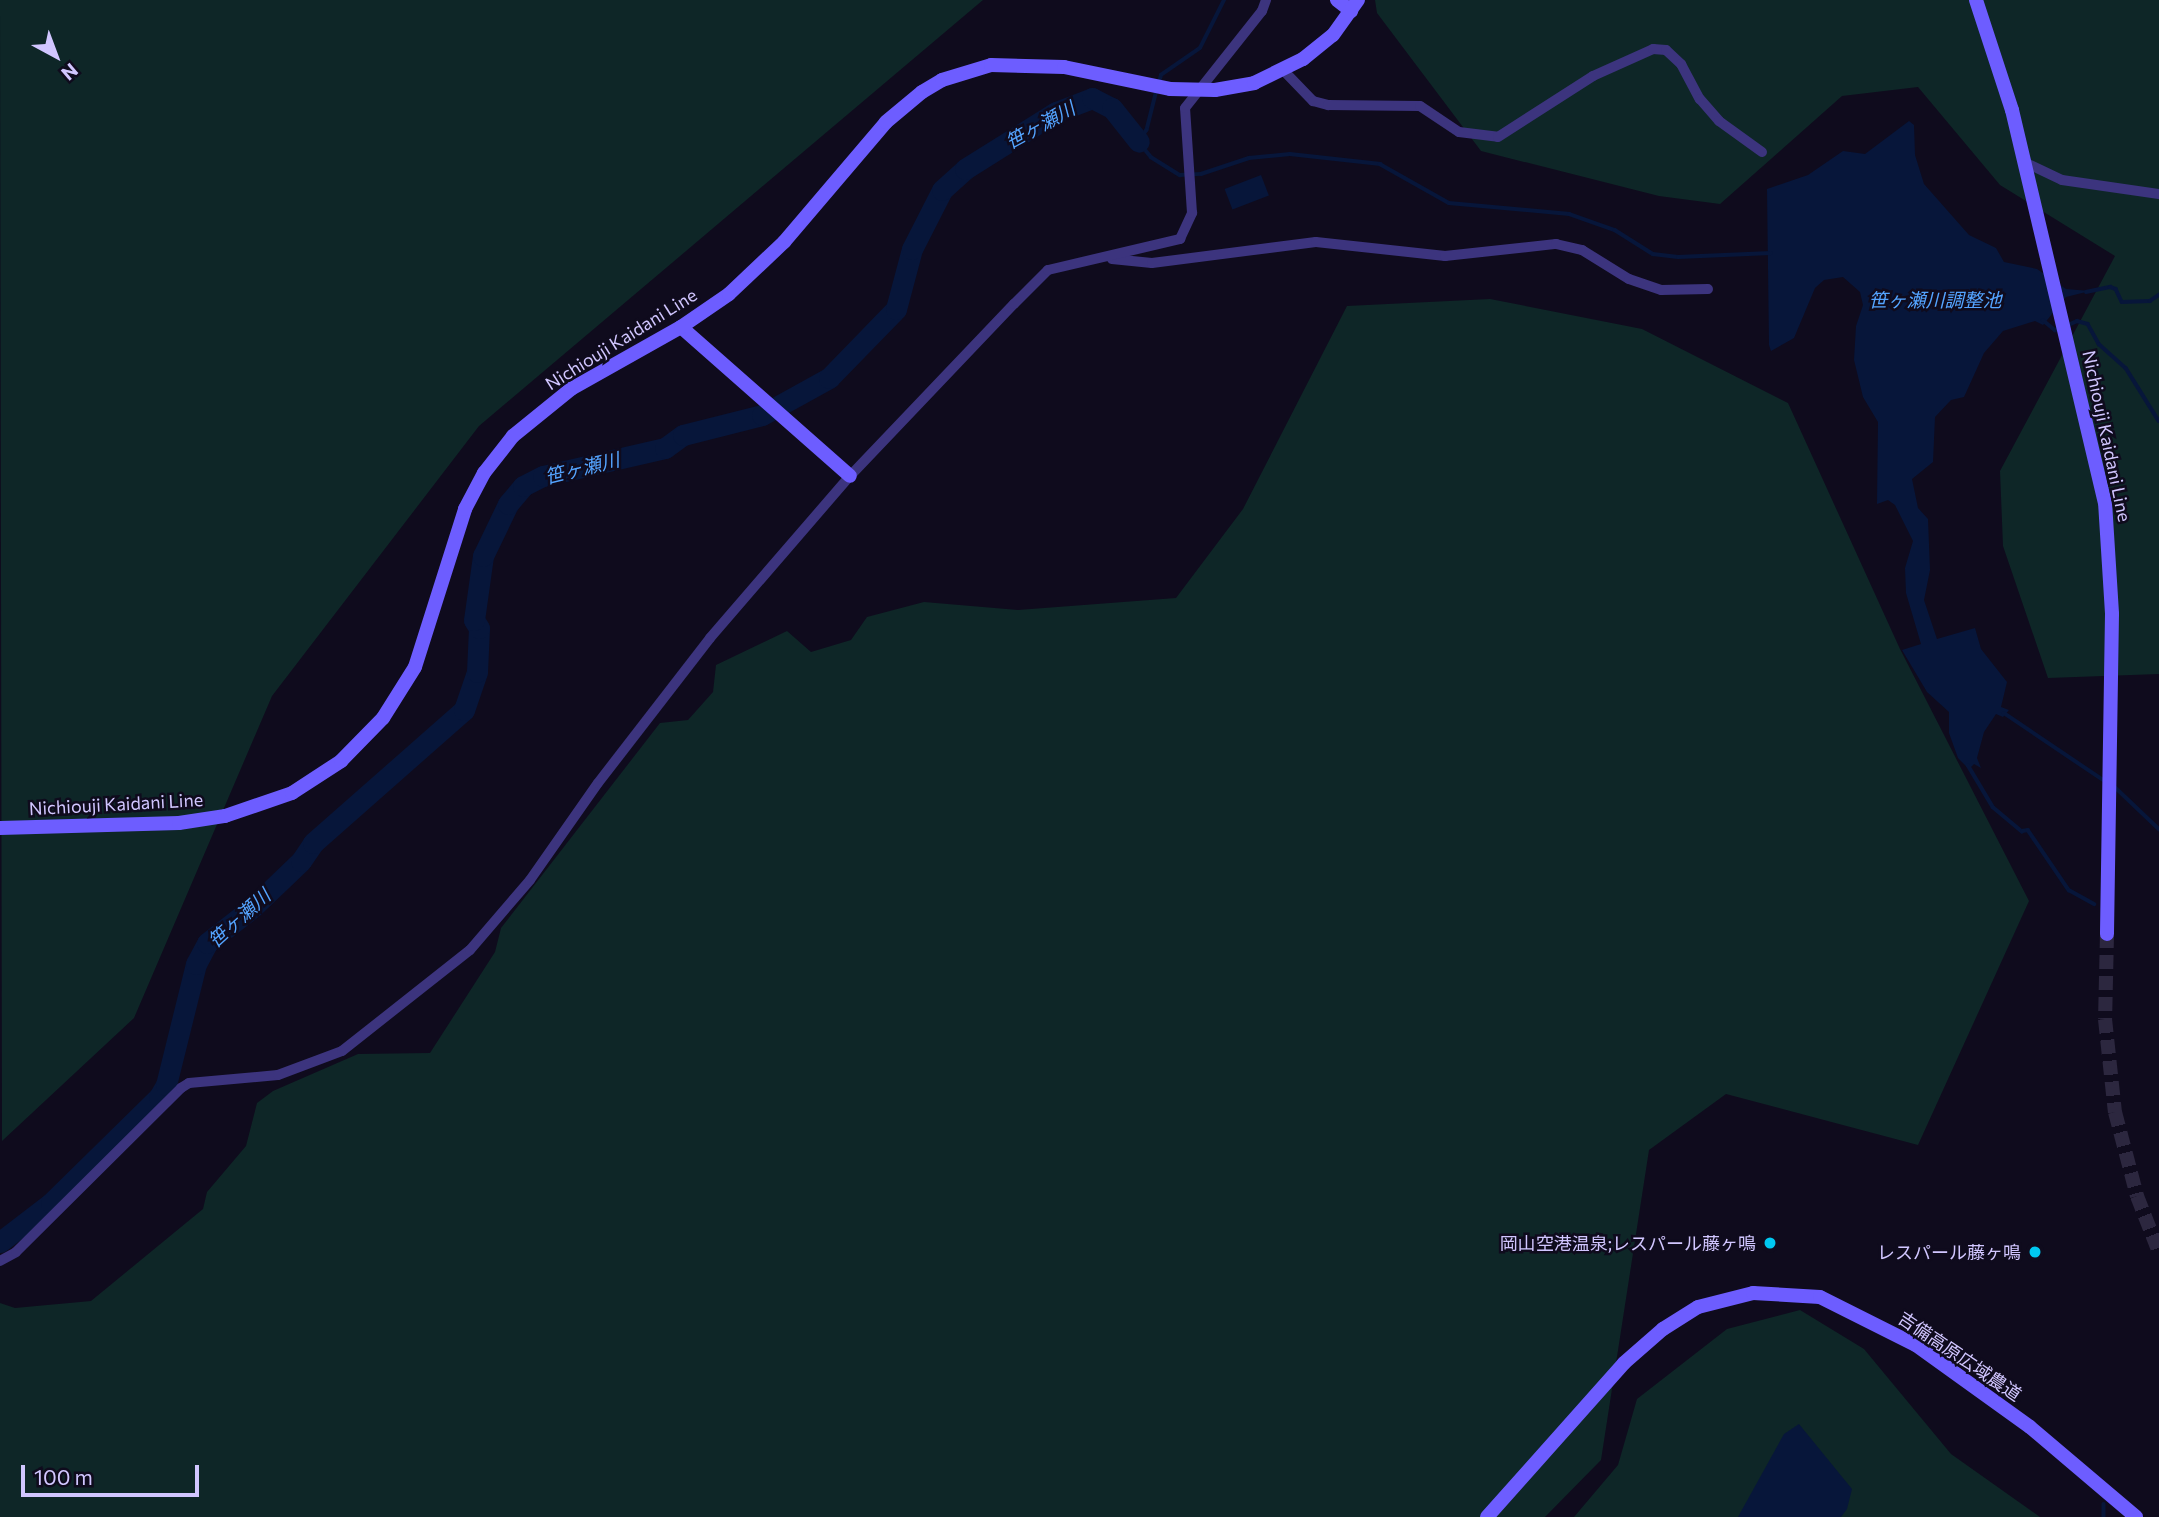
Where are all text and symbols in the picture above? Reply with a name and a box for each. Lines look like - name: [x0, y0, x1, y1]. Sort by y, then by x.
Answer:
- north arrow: [21, 21, 91, 91]
- text: N: [57, 59, 83, 86]
- water label: 笹ヶ瀬川: [1001, 97, 1079, 153]
- street label: Nichiouji Kaidani Line: [541, 284, 701, 394]
- water label: 笹ヶ瀬川調整池: [1869, 289, 2001, 311]
- street label: Nichiouji Kaidani Line: [2078, 348, 2136, 524]
- water label: 笹ヶ瀬川: [542, 448, 622, 488]
- street label: Nichiouji Kaidani Line: [28, 789, 204, 819]
- water label: 笹ヶ瀬川: [203, 884, 275, 952]
- place label: 岡山空港温泉;レスパール藤ヶ鳴: [1500, 1232, 1756, 1254]
- marker: 岡山空港温泉;レスパール藤ヶ鳴: [1762, 1235, 1778, 1251]
- place label: レスパール藤ヶ鳴: [1877, 1241, 2021, 1263]
- marker: レスパール藤ヶ鳴: [2027, 1244, 2043, 1260]
- street label: 吉備高原広域農道: [1894, 1307, 2026, 1405]
- scale bar: [24, 1450, 203, 1494]
- text: 100 m: [34, 1464, 93, 1489]

